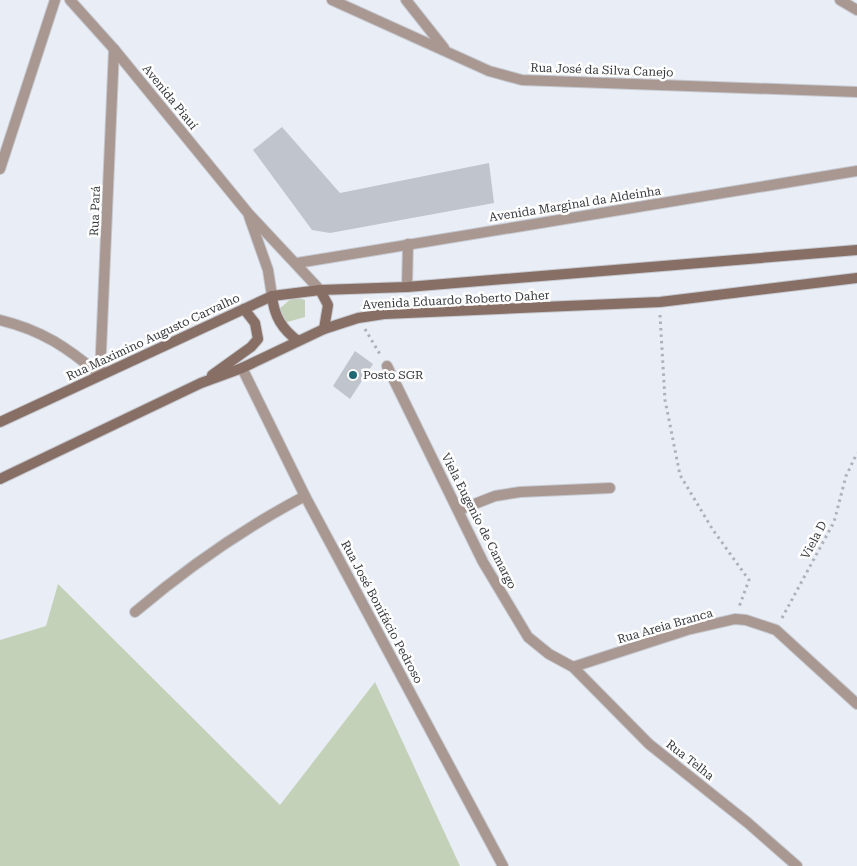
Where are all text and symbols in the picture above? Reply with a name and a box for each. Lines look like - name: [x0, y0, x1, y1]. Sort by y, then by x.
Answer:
- street label: Rua José da Silva Canejo: [530, 61, 674, 79]
- street label: Avenida Piauí: [140, 62, 201, 132]
- street label: Avenida Marginal da Aldeinha: [488, 183, 662, 225]
- street label: Rua Pará: [87, 185, 103, 236]
- street label: Avenida Eduardo Roberto Daher: [362, 288, 550, 312]
- street label: Rua Maximino Augusto Carvalho: [64, 291, 242, 383]
- place label: Posto SGR: [363, 368, 424, 382]
- marker: Posto SGR: [347, 369, 359, 381]
- street label: Viela Eugenio de Camargo: [439, 451, 519, 591]
- street label: Viela D: [798, 519, 830, 561]
- street label: Rua José Bonifácio Pedroso: [338, 538, 426, 686]
- street label: Rua Areia Branca: [616, 606, 715, 646]
- street label: Rua Telha: [663, 737, 717, 783]

